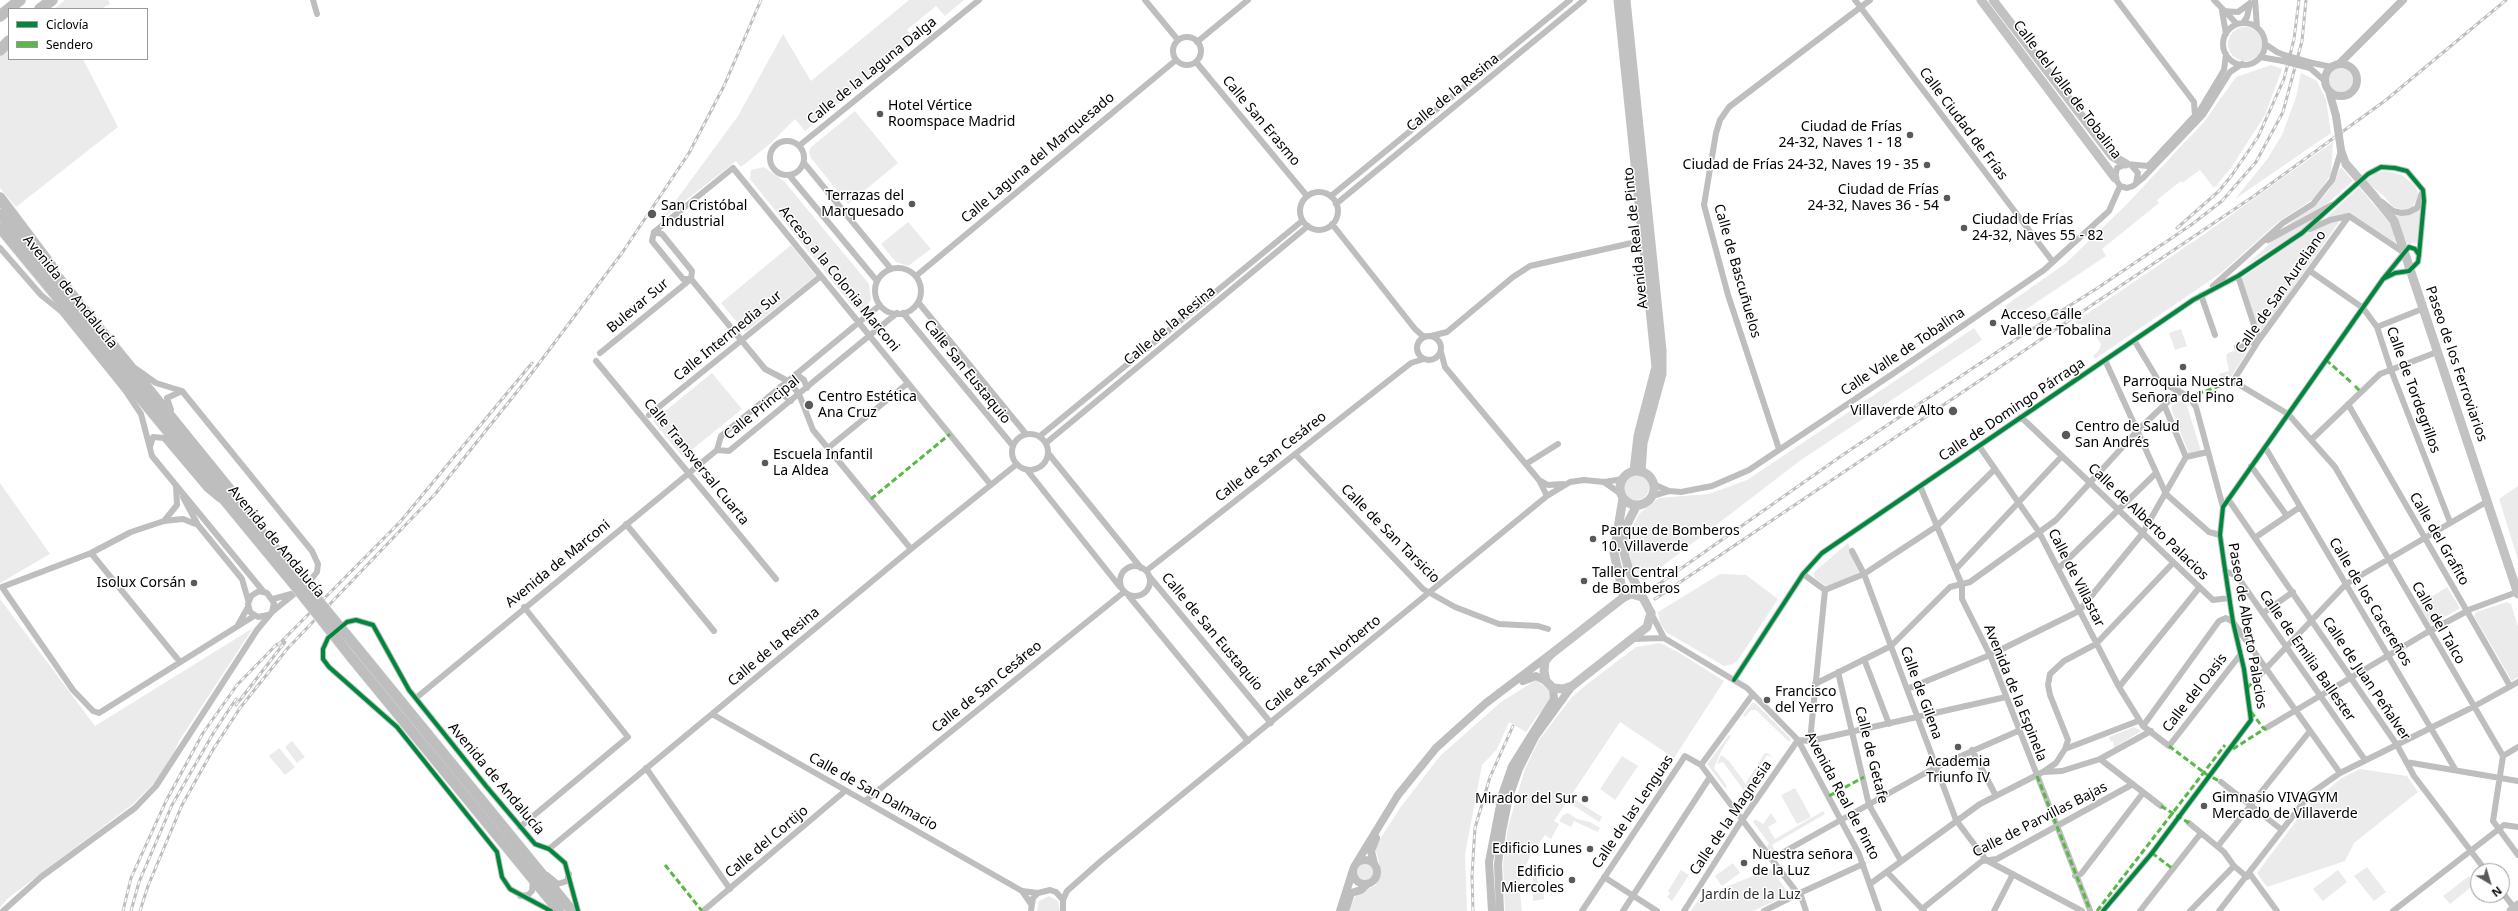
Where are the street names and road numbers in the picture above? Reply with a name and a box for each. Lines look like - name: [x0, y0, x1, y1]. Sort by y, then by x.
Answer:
- street label: Calle de la Laguna Dalga: [804, 14, 940, 128]
- street label: Calle del Valle de Tobalina: [2009, 17, 2125, 163]
- street label: Calle de la Resina: [1403, 51, 1503, 135]
- street label: Calle Ciudad de Frías: [1915, 64, 2011, 184]
- street label: Calle San Erasmo: [1218, 72, 1304, 170]
- street label: Calle Laguna del Marquesado: [958, 89, 1118, 227]
- street label: Avenida Real de Pinto: [1620, 166, 1652, 310]
- street label: Calle de Bascuñuelos: [1710, 202, 1764, 340]
- street label: Acceso a la Colonia Marconi: [775, 203, 903, 355]
- street label: Calle de San Aureliano: [2232, 227, 2330, 357]
- street label: Avenida de Andalucía: [19, 232, 121, 352]
- street label: Bulevar Sur: [604, 275, 672, 337]
- street label: Calle de la Resina: [1121, 283, 1219, 369]
- street label: Paseo de los Ferroviarios: [2421, 284, 2491, 444]
- street label: Calle Intermedia Sur: [670, 287, 786, 385]
- street label: Calle Valle de Tobalina: [1838, 304, 1968, 400]
- street label: Calle San Eustaquio: [920, 317, 1014, 427]
- street label: Calle de Tordegrillos: [2382, 324, 2444, 456]
- street label: Calle de Domingo Párraga: [1936, 355, 2088, 465]
- street label: Calle Principal: [721, 372, 803, 444]
- street label: Calle Transversal Cuarta: [640, 395, 752, 529]
- street label: Calle de San Cesáreo: [1212, 408, 1330, 506]
- street label: Calle de Alberto Palacios: [2084, 460, 2212, 584]
- street label: Calle de San Tarsicio: [1337, 481, 1443, 587]
- street label: Avenida de Andalucía: [224, 483, 328, 601]
- street label: Calle del Grafito: [2406, 489, 2472, 589]
- street label: Avenida de Marconi: [502, 517, 614, 611]
- street label: Calle de Villastar: [2044, 526, 2108, 630]
- street label: Calle de los Cacereños: [2325, 535, 2415, 669]
- street label: Paseo de Alberto Palacios: [2224, 542, 2270, 710]
- street label: Calle de San Eustaquio: [1158, 570, 1266, 694]
- street label: Calle del Talco: [2408, 579, 2468, 667]
- street label: Calle de Emilia Ballester: [2255, 587, 2359, 725]
- street label: Calle de la Resina: [725, 604, 823, 690]
- street label: Calle de San Norberto: [1262, 612, 1384, 716]
- street label: Calle de Juan Peñalver: [2318, 614, 2414, 744]
- street label: Avenida de la Espinela: [1980, 622, 2050, 764]
- street label: Calle de San Cesáreo: [929, 637, 1045, 737]
- street label: Calle de Gilena: [1896, 644, 1946, 742]
- street label: Calle del Oasis: [2159, 650, 2231, 736]
- street label: Calle de Getafe: [1851, 705, 1891, 805]
- street label: Avenida de Andalucía: [444, 720, 548, 838]
- street label: Avenida Real de Pinto: [1801, 729, 1883, 863]
- street label: Calle de San Dalmacio: [806, 750, 940, 834]
- street label: Calle de las Lenguas: [1589, 752, 1677, 872]
- street label: Calle de la Magnesia: [1686, 758, 1776, 878]
- street label: Calle de Parvillas Bajas: [1970, 779, 2110, 861]
- street label: Calle del Cortijo: [722, 802, 812, 882]

